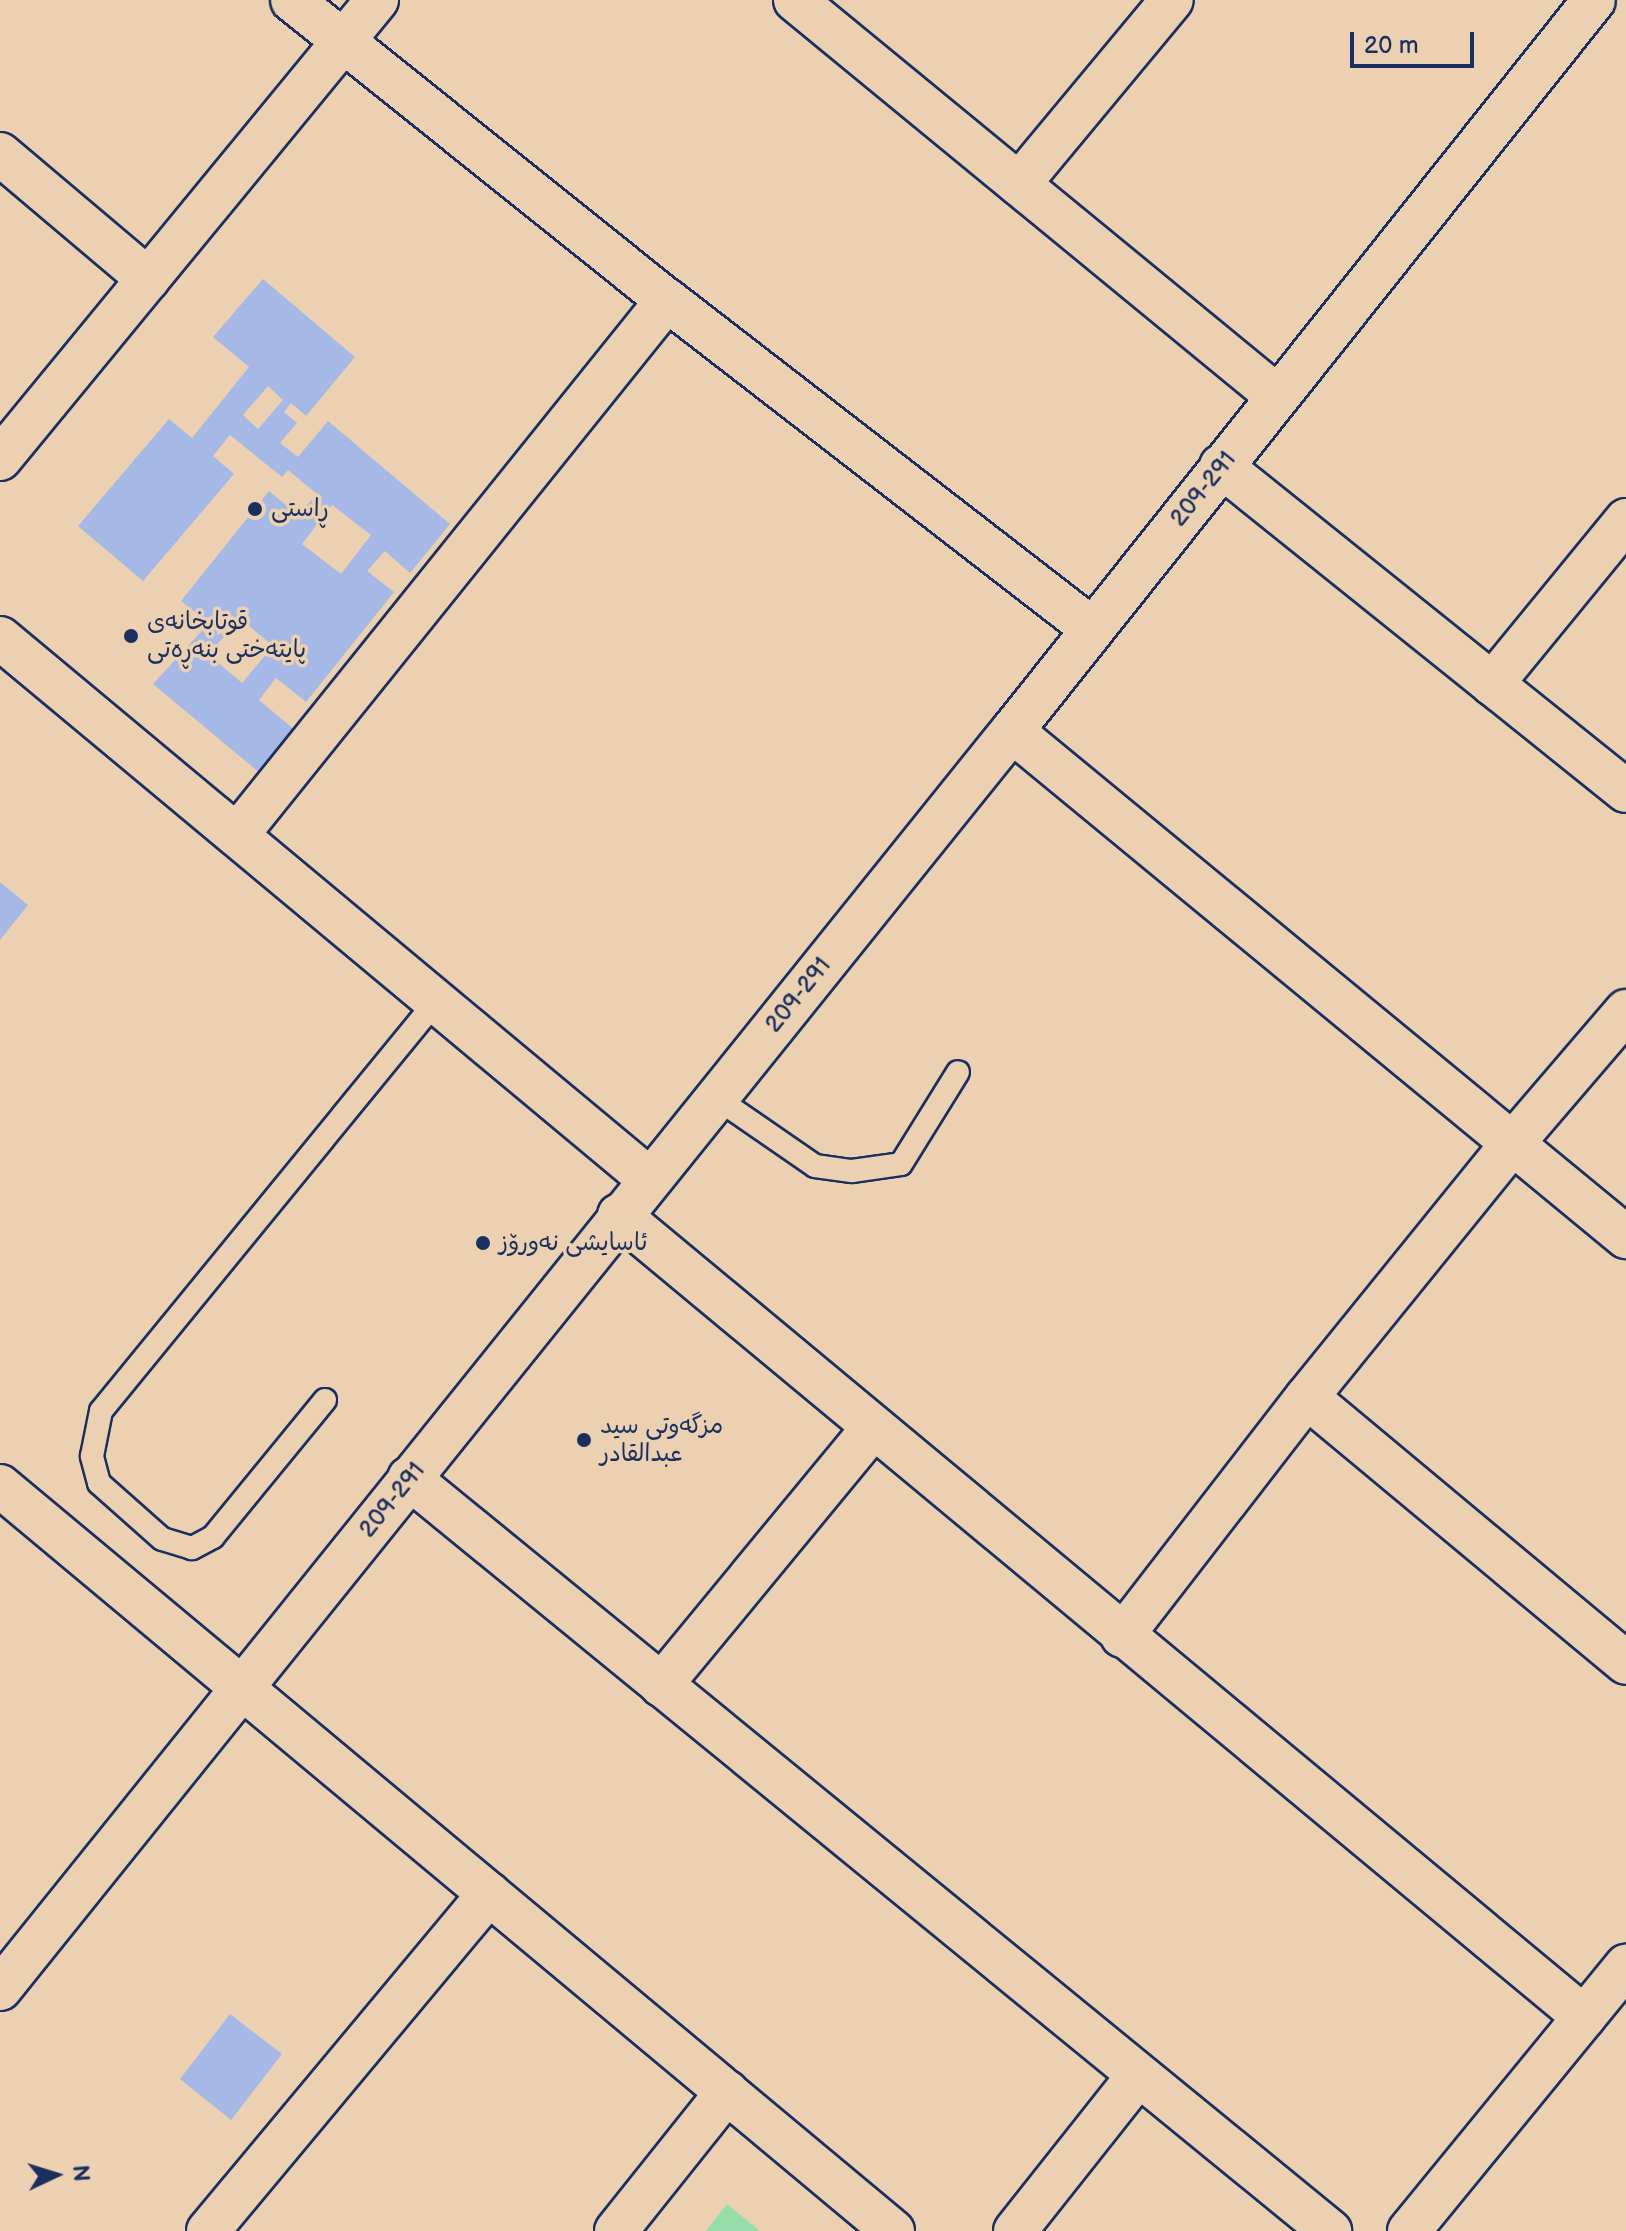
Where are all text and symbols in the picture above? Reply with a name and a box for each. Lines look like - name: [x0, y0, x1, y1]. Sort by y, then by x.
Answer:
- scale bar: [1354, 16, 1478, 66]
- text: 20 m: [1364, 31, 1419, 60]
- street label: 209-291: [1164, 446, 1242, 532]
- place label: ڕاستی: [271, 495, 329, 523]
- marker: ڕاستی: [246, 500, 264, 518]
- place label: قوتابخانەی پایتەختی بنەڕەتی: [147, 608, 306, 664]
- marker: قوتابخانەی پایتەختی بنەڕەتی: [122, 627, 140, 645]
- street label: 209-291: [759, 952, 837, 1038]
- place label: ئاسایشی نەورۆز: [499, 1229, 647, 1257]
- marker: ئاسایشی نەورۆز: [474, 1234, 492, 1252]
- place label: مزگەوتی سید عبدالقادر: [600, 1412, 723, 1468]
- marker: مزگەوتی سید عبدالقادر: [575, 1431, 593, 1449]
- street label: 209-291: [353, 1457, 431, 1543]
- north arrow: [16, 2135, 96, 2215]
- text: N: [66, 2164, 94, 2182]

